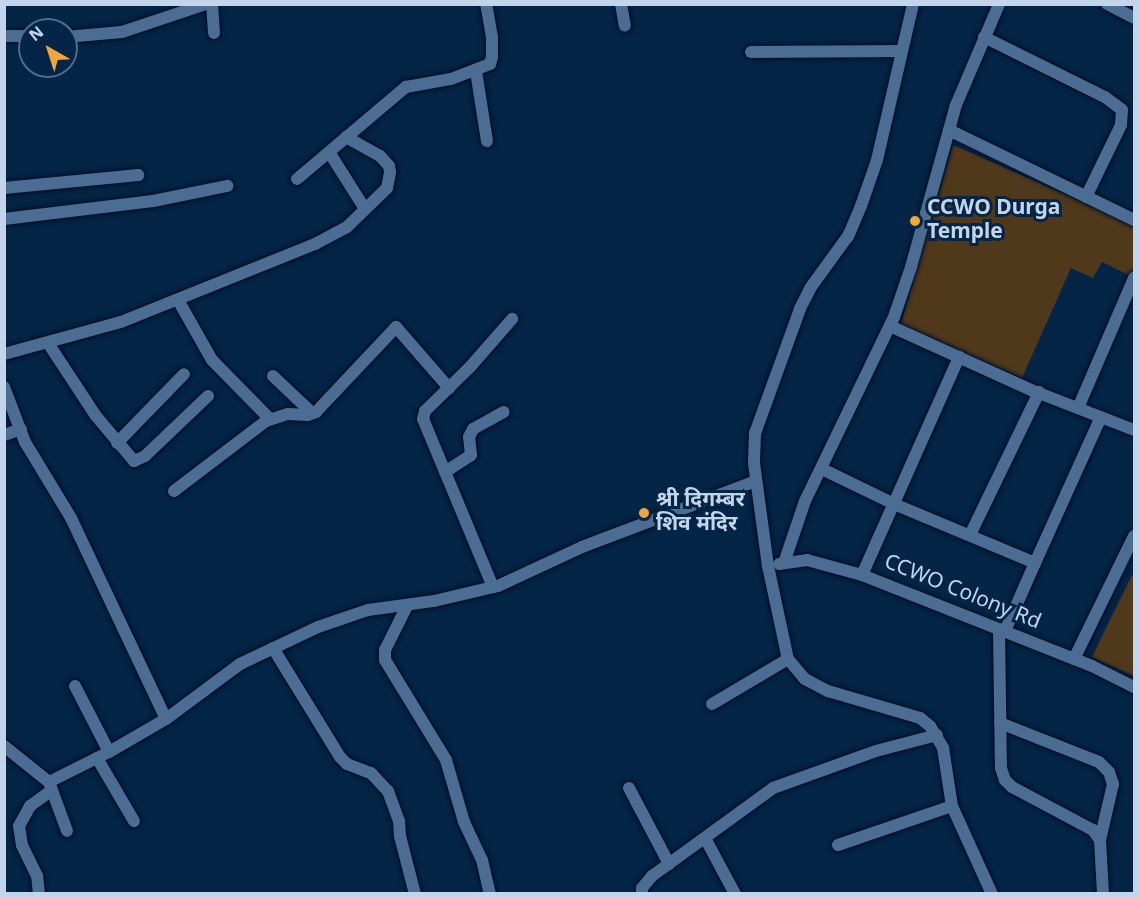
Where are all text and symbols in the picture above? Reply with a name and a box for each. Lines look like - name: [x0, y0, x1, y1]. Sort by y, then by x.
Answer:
- north arrow: [18, 18, 78, 78]
- text: N: [26, 23, 49, 47]
- place label: CCWO Durga Temple: [927, 196, 1060, 246]
- marker: CCWO Durga Temple: [908, 214, 922, 228]
- place label: श्री दिगम्बर शिव मंदिर: [656, 488, 745, 538]
- marker: श्री दिगम्बर शिव मंदिर: [637, 506, 651, 520]
- street label: CCWO Colony Rd: [880, 550, 1044, 636]

